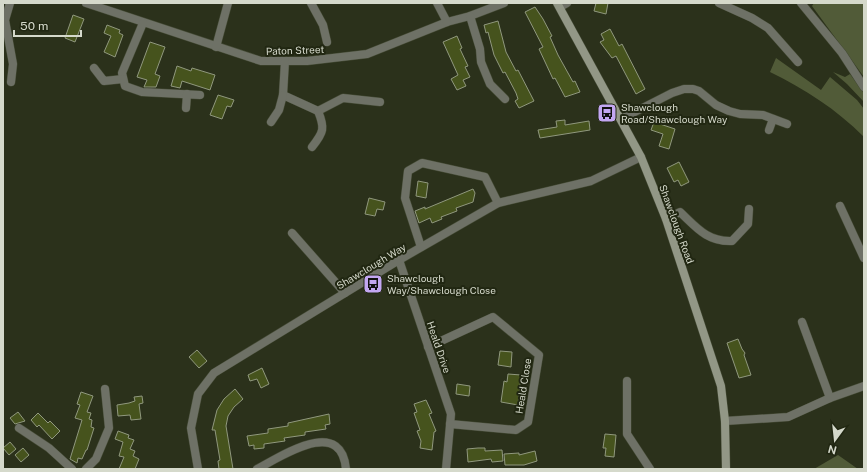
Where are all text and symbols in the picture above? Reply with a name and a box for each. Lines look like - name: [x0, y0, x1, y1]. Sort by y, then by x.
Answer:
- scale bar: [14, 12, 81, 38]
- text: 50 m: [20, 19, 48, 33]
- street label: Paton Street: [266, 43, 325, 57]
- place label: Shawclough Road/Shawclough Way: [621, 101, 728, 125]
- bus stop icon: Shawclough Road/Shawclough Way: [596, 102, 618, 124]
- street label: Shawclough Road: [657, 183, 697, 265]
- street label: Shawclough Way: [334, 240, 409, 292]
- place label: Shawclough Way/Shawclough Close: [387, 272, 496, 296]
- bus stop icon: Shawclough Way/Shawclough Close: [362, 273, 384, 295]
- street label: Heald Drive: [425, 320, 454, 375]
- street label: Heald Close: [513, 357, 533, 415]
- north arrow: [815, 420, 855, 460]
- text: N: [827, 443, 838, 457]

